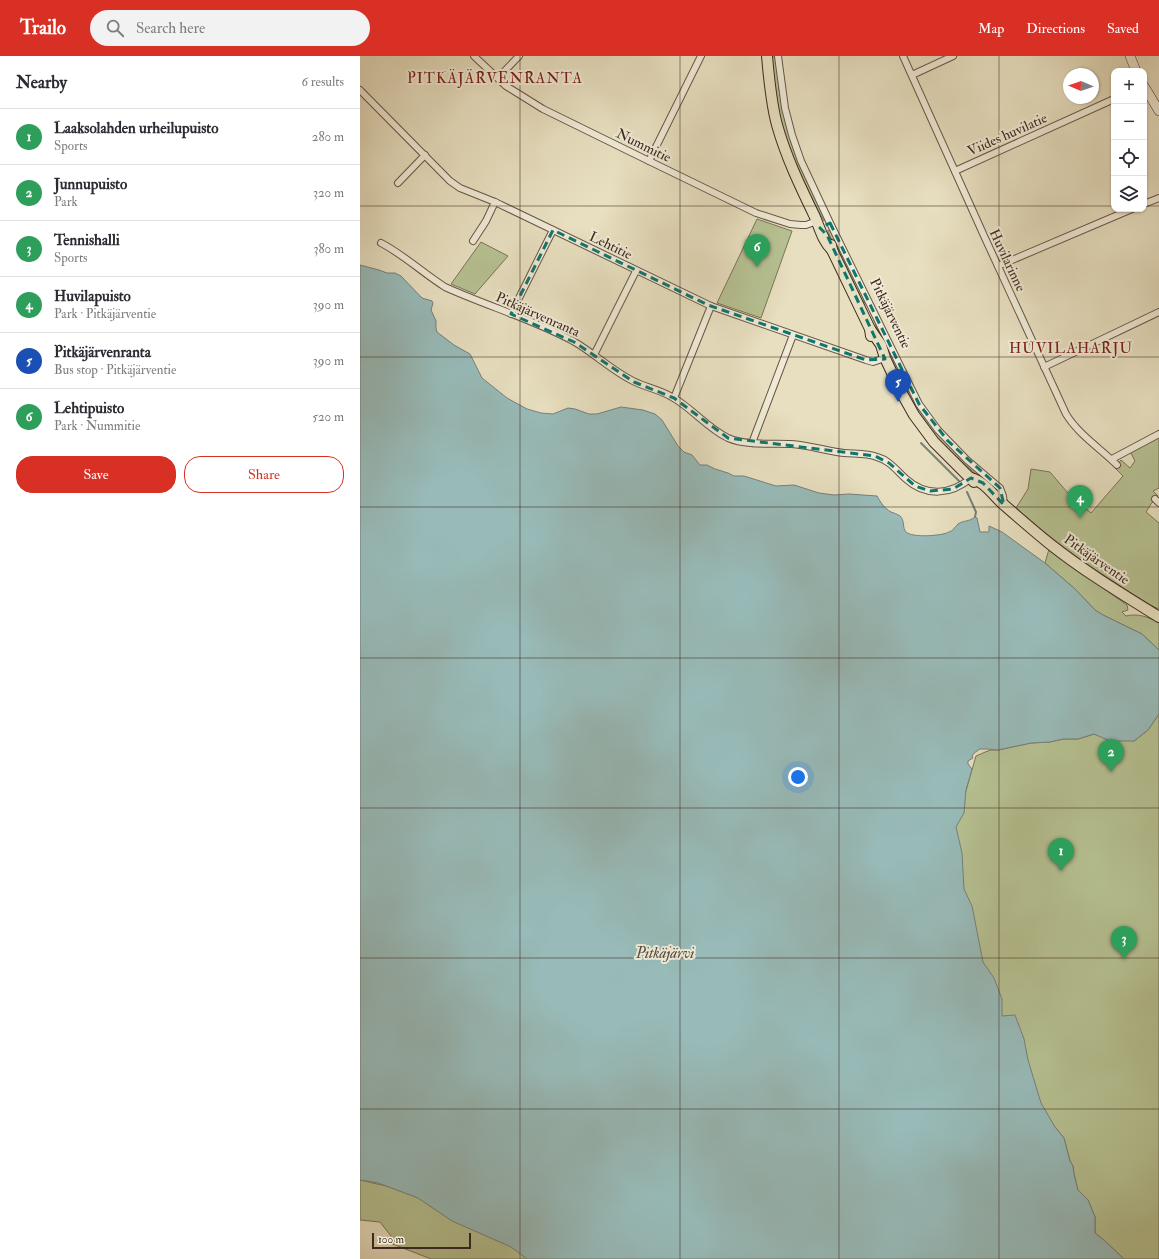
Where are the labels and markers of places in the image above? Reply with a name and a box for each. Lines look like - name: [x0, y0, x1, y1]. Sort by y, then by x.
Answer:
- pin: 6: [744, 234, 770, 267]
- pin: 5: [885, 369, 911, 402]
- pin: 4: [1067, 485, 1093, 518]
- pin: 2: [1098, 739, 1124, 772]
- pin: 1: [1048, 838, 1074, 871]
- pin: 3: [1111, 926, 1137, 959]

